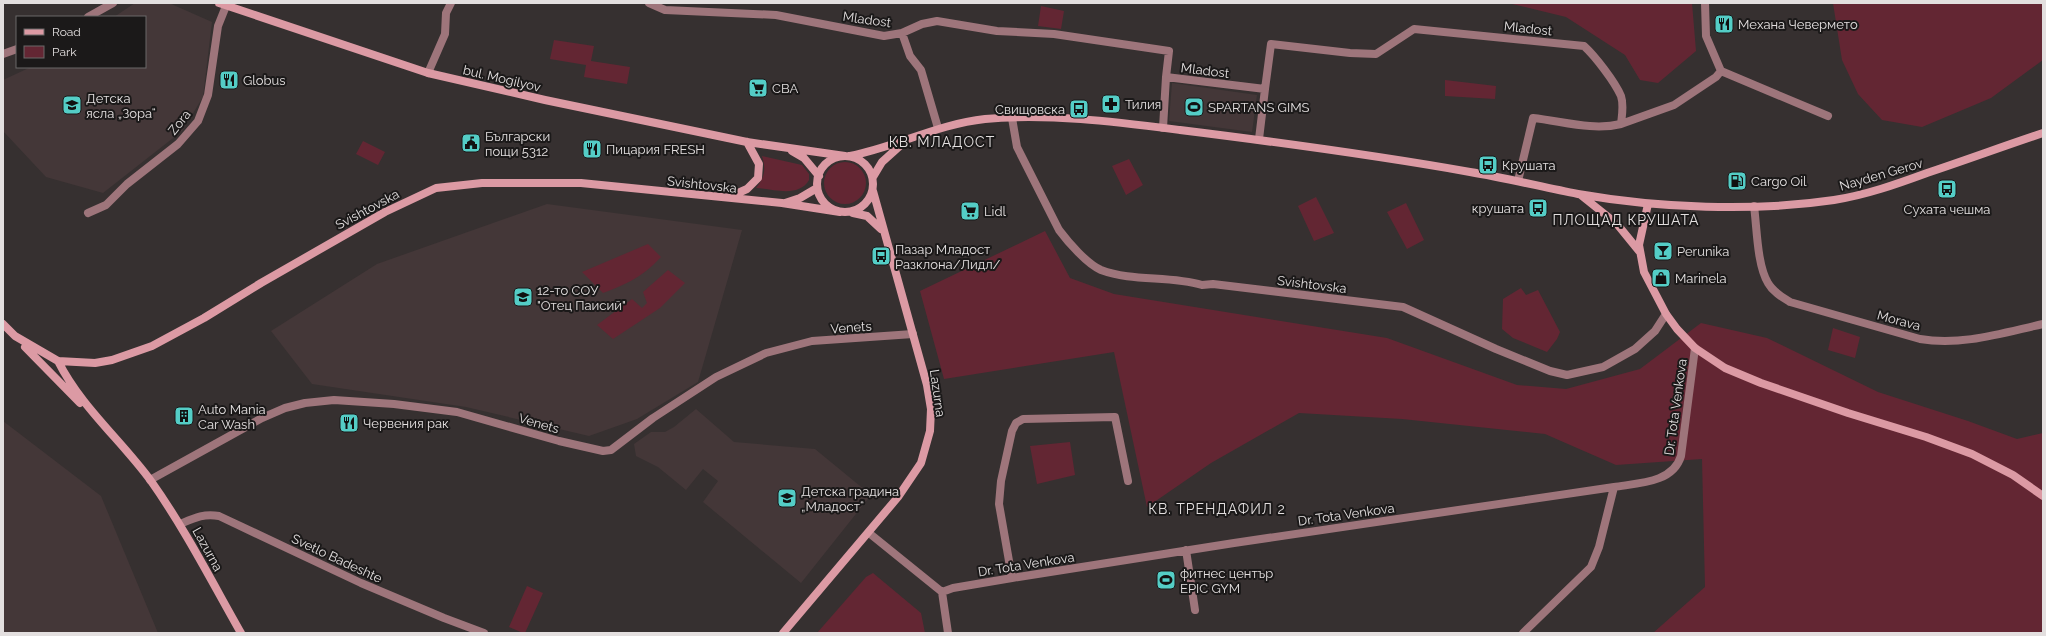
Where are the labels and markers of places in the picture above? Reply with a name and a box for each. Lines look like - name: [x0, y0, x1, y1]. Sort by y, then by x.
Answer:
- restaurant icon: Механа Чевермето: [1713, 13, 1735, 35]
- place label: Механа Чевермето: [1738, 17, 1858, 32]
- restaurant icon: Globus: [218, 69, 240, 91]
- place label: Globus: [243, 73, 286, 88]
- supermarket icon: CBA: [747, 77, 769, 99]
- place label: CBA: [772, 81, 798, 96]
- place label: Детска ясла „Зора“: [86, 91, 156, 121]
- pharmacy icon: Тилия: [1100, 93, 1122, 115]
- school or university icon: Детска ясла „Зора“: [61, 94, 83, 116]
- sports icon: SPARTANS GIMS: [1183, 96, 1205, 118]
- place label: Тилия: [1125, 97, 1161, 112]
- bus stop icon: Свищовска: [1068, 98, 1090, 120]
- place label: SPARTANS GIMS: [1208, 100, 1310, 115]
- place label: Свищовска: [995, 102, 1065, 117]
- place label: Български пощи 5312: [485, 129, 550, 159]
- public building icon: Български пощи 5312: [460, 132, 482, 154]
- restaurant icon: Пицария FRESH: [581, 138, 603, 160]
- place label: Пицария FRESH: [606, 142, 705, 157]
- bus stop icon: Крушата: [1477, 154, 1499, 176]
- place label: Крушата: [1502, 158, 1556, 173]
- fuel station icon: Cargo Oil: [1726, 170, 1748, 192]
- place label: Cargo Oil: [1751, 174, 1807, 189]
- bus stop icon: Сухата чешма: [1936, 178, 1958, 200]
- bus stop icon: крушата: [1527, 197, 1549, 219]
- supermarket icon: Lidl: [959, 200, 981, 222]
- place label: крушата: [1472, 201, 1524, 216]
- place label: Сухата чешма: [1904, 202, 1990, 217]
- place label: Lidl: [984, 204, 1006, 219]
- bar icon: Perunika: [1652, 240, 1674, 262]
- place label: Пазар Младост Разклона/Лидл/: [895, 242, 1001, 272]
- place label: Perunika: [1677, 244, 1729, 259]
- bus stop icon: Пазар Младост Разклона/Лидл/: [870, 245, 892, 267]
- shop icon: Marinela: [1650, 267, 1672, 289]
- place label: Marinela: [1675, 271, 1727, 286]
- place label: 12-то СОУ "Отец Паисий": [537, 283, 626, 313]
- school or university icon: 12-то СОУ "Отец Паисий": [512, 286, 534, 308]
- place label: Auto Mania Car Wash: [198, 402, 266, 432]
- building icon: Auto Mania Car Wash: [173, 405, 195, 427]
- restaurant icon: Червения рак: [338, 412, 360, 434]
- place label: Червения рак: [363, 416, 449, 431]
- place label: Детска градина „Младост“: [801, 484, 899, 514]
- school or university icon: Детска градина „Младост“: [776, 487, 798, 509]
- place label: фитнес център EPIC GYM: [1180, 566, 1273, 596]
- sports icon: фитнес център EPIC GYM: [1155, 569, 1177, 591]

